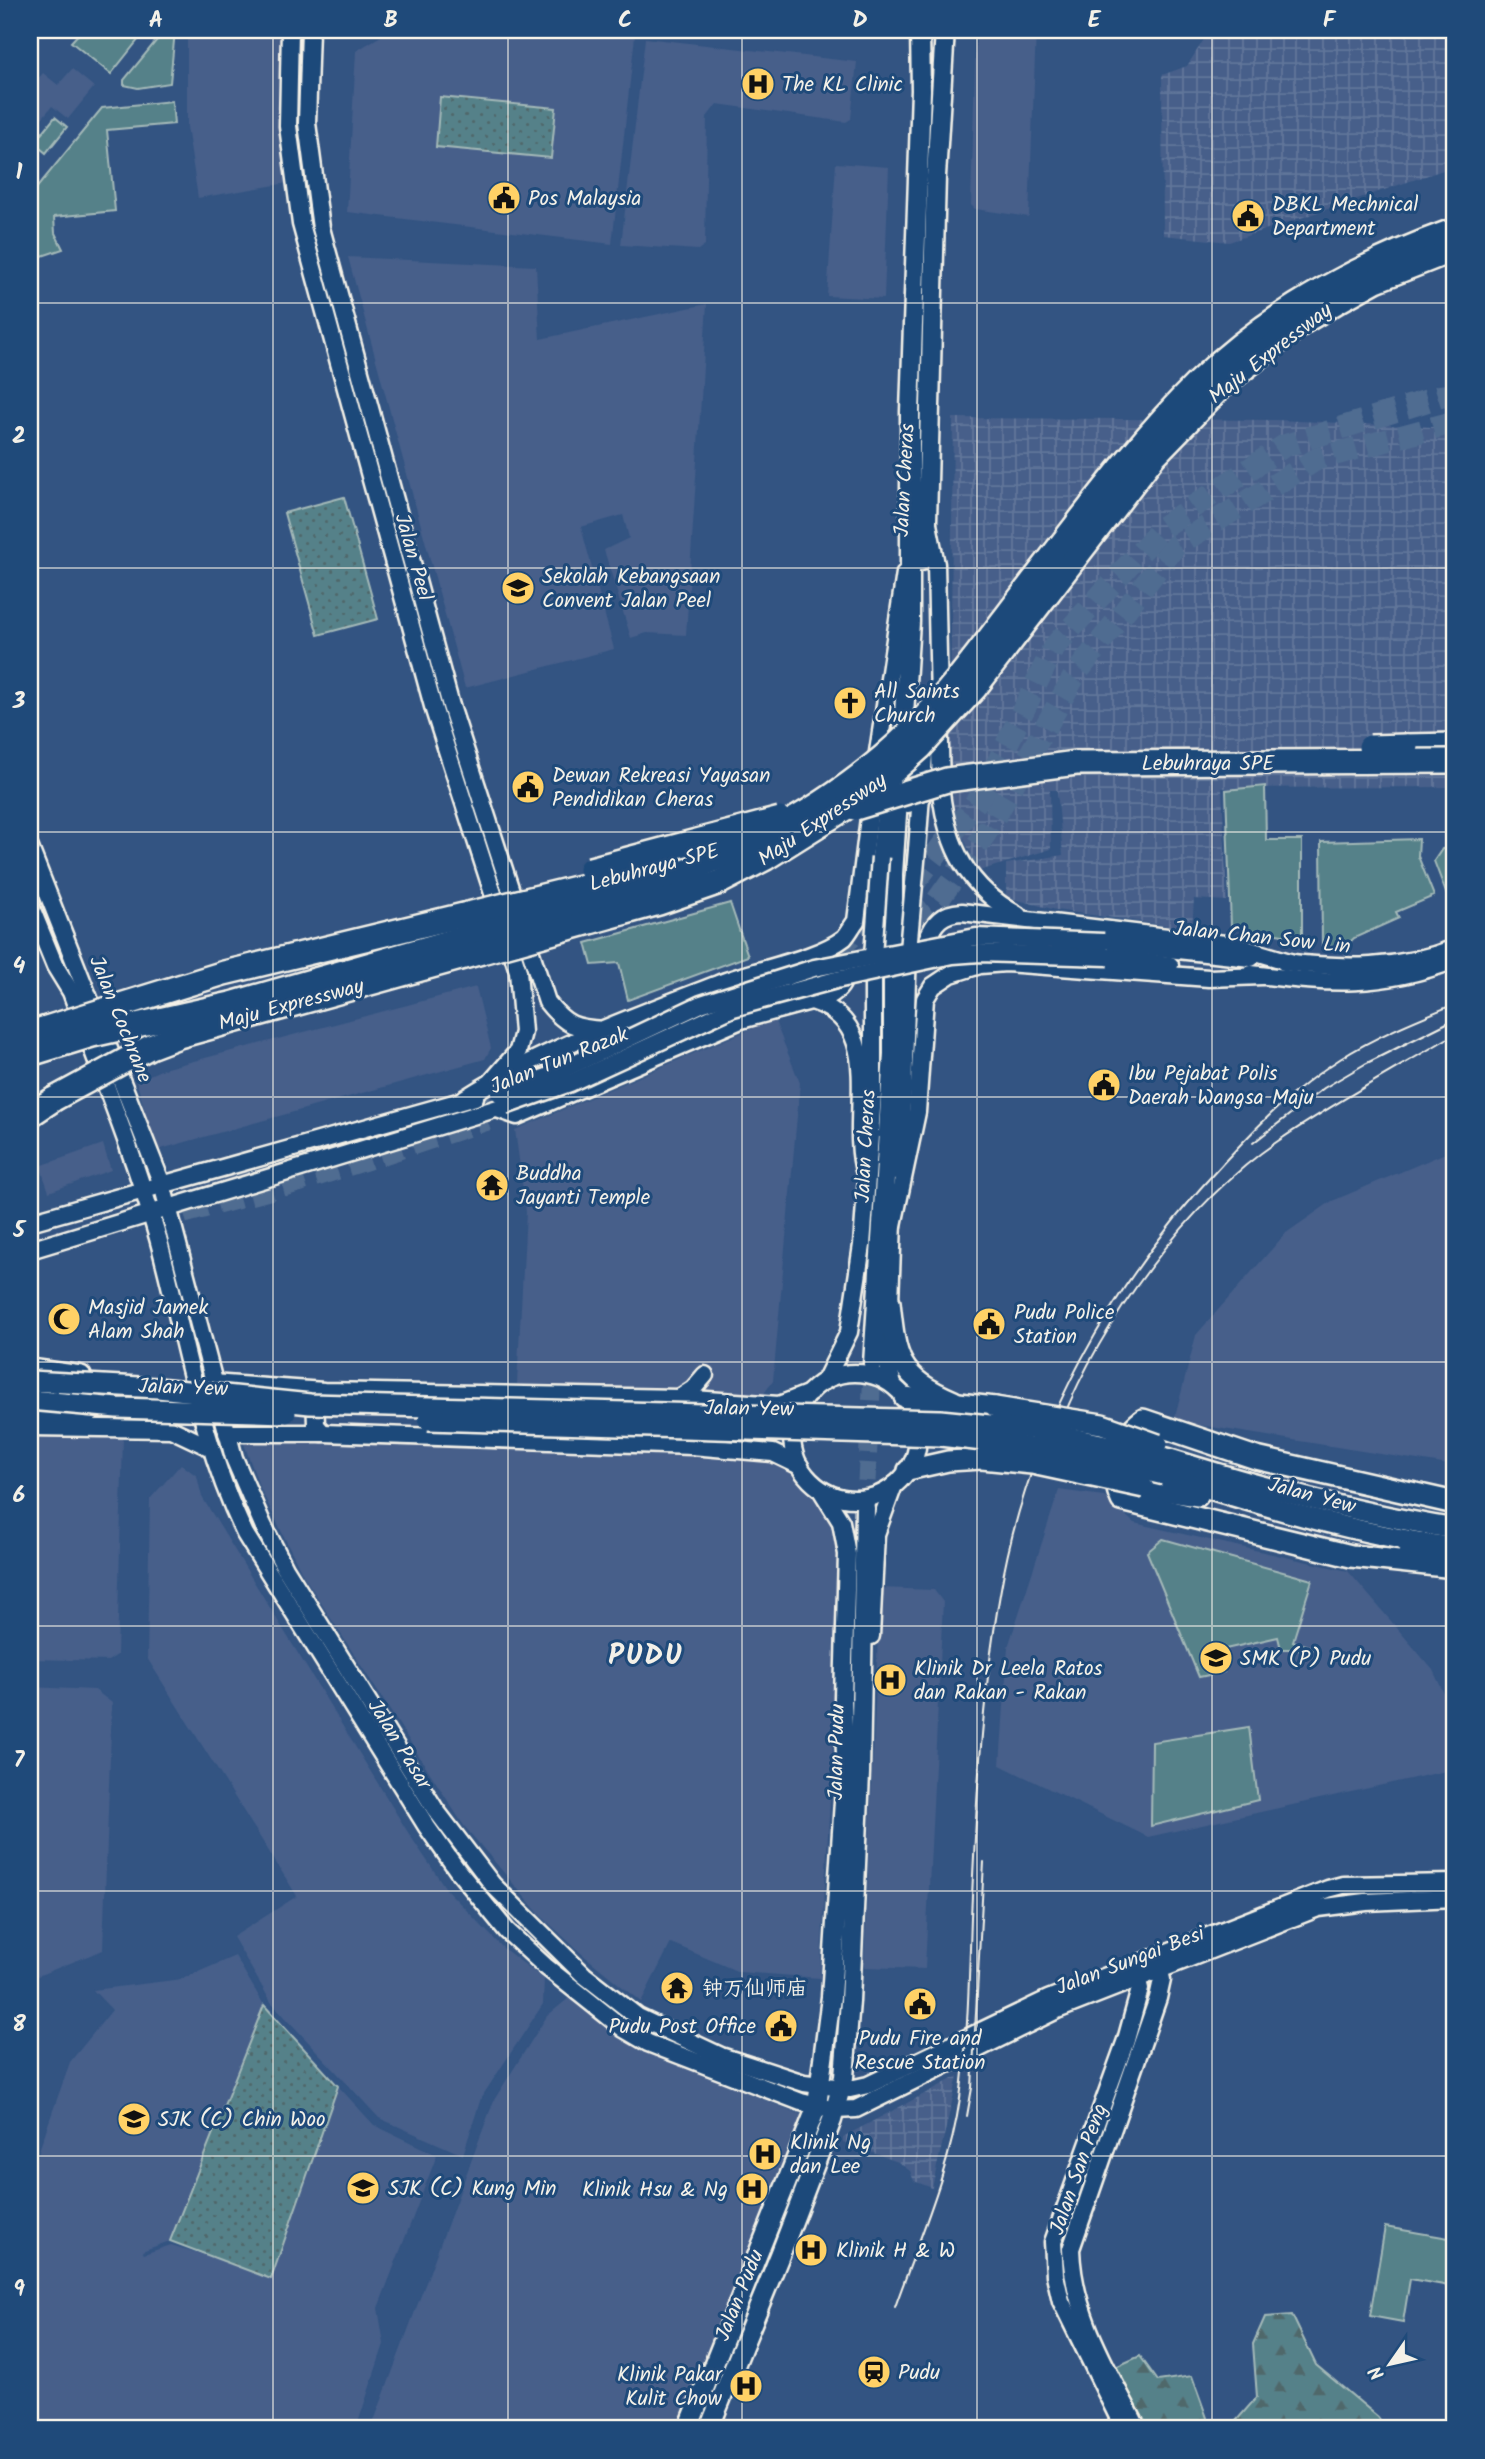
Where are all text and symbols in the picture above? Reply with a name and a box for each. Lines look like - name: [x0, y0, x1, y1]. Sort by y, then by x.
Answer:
- text: A: [149, 3, 163, 39]
- text: B: [384, 3, 398, 39]
- text: C: [618, 3, 632, 39]
- text: D: [852, 3, 868, 39]
- text: E: [1088, 3, 1102, 39]
- text: F: [1323, 3, 1337, 39]
- hospital icon: The KL Clinic: [739, 65, 777, 103]
- place label: The KL Clinic: [782, 69, 903, 102]
- text: 1: [16, 155, 23, 191]
- public building icon: Pos Malaysia: [485, 179, 523, 217]
- place label: Pos Malaysia: [528, 183, 641, 216]
- place label: DBKL Mechnical Department: [1272, 189, 1418, 246]
- public building icon: DBKL Mechnical Department: [1229, 197, 1267, 235]
- street label: Maju Expressway: [1202, 295, 1340, 413]
- text: 2: [12, 419, 26, 455]
- street label: Jalan Cheras: [886, 423, 925, 538]
- street label: Jalan Peel: [384, 510, 441, 605]
- place label: Sekolah Kebangsaan Convent Jalan Peel: [542, 561, 720, 618]
- school or university icon: Sekolah Kebangsaan Convent Jalan Peel: [499, 569, 537, 607]
- place label: All Saints Church: [874, 676, 960, 733]
- text: 3: [12, 684, 26, 720]
- church icon: All Saints Church: [831, 684, 869, 722]
- street label: Lebuhraya SPE: [1141, 748, 1275, 781]
- place label: Dewan Rekreasi Yayasan Pendidikan Cheras: [552, 760, 770, 817]
- street label: Maju Expressway: [752, 765, 894, 876]
- public building icon: Dewan Rekreasi Yayasan Pendidikan Cheras: [509, 768, 547, 806]
- street label: Lebuhraya SPE: [586, 835, 724, 902]
- street label: Jalan Chan Sow Lin: [1171, 913, 1352, 964]
- text: 4: [13, 949, 26, 985]
- street label: Jalan Cochrane: [79, 951, 160, 1089]
- street label: Maju Expressway: [215, 970, 368, 1041]
- street label: Jalan Tun Razak: [486, 1019, 634, 1104]
- place label: Ibu Pejabat Polis Daerah Wangsa Maju: [1128, 1058, 1314, 1115]
- public building icon: Ibu Pejabat Polis Daerah Wangsa Maju: [1085, 1066, 1123, 1104]
- street label: Jalan Cheras: [847, 1089, 886, 1204]
- place label: Buddha Jayanti Temple: [516, 1158, 651, 1215]
- temple icon: Buddha Jayanti Temple: [473, 1166, 511, 1204]
- text: 5: [12, 1213, 27, 1249]
- place label: Masjid Jamek Alam Shah: [88, 1292, 208, 1349]
- place label: Pudu Police Station: [1014, 1297, 1115, 1354]
- mosque icon: Masjid Jamek Alam Shah: [45, 1300, 83, 1338]
- public building icon: Pudu Police Station: [970, 1305, 1008, 1343]
- street label: Jalan Yew: [137, 1370, 229, 1407]
- street label: Jalan Yew: [704, 1392, 795, 1427]
- street label: Jalan Yew: [1264, 1469, 1360, 1524]
- text: 6: [13, 1478, 25, 1514]
- district label: PUDU: [608, 1634, 684, 1679]
- school or university icon: SMK (P) Pudu: [1197, 1639, 1235, 1677]
- place label: SMK (P) Pudu: [1240, 1643, 1371, 1676]
- place label: Klinik Dr Leela Ratos dan Rakan - Rakan: [914, 1653, 1102, 1710]
- hospital icon: Klinik Dr Leela Ratos dan Rakan - Rakan: [871, 1661, 909, 1699]
- street label: Jalan Pasar: [358, 1693, 440, 1797]
- street label: Jalan Pudu: [820, 1704, 855, 1800]
- text: 7: [14, 1743, 26, 1779]
- street label: Jalan Sungai Besi: [1051, 1918, 1211, 2005]
- temple icon: 钟万仙师庙: [658, 1969, 696, 2007]
- place label: 钟万仙师庙: [702, 1973, 807, 2006]
- public building icon: Pudu Fire and Rescue Station: [901, 1985, 939, 2023]
- text: 8: [12, 2007, 26, 2043]
- public building icon: Pudu Post Office: [762, 2007, 800, 2045]
- place label: Pudu Post Office: [608, 2011, 757, 2044]
- place label: Pudu Fire and Rescue Station: [855, 2023, 985, 2080]
- street label: Jalan San Peng: [1042, 2099, 1117, 2240]
- school or university icon: SJK (C) Chin Woo: [115, 2100, 153, 2138]
- place label: SJK (C) Chin Woo: [158, 2104, 325, 2137]
- place label: Klinik Ng dan Lee: [790, 2127, 871, 2184]
- hospital icon: Klinik Ng dan Lee: [746, 2135, 784, 2173]
- school or university icon: SJK (C) Kung Min: [344, 2169, 382, 2207]
- hospital icon: Klinik Hsu & Ng: [733, 2170, 771, 2208]
- place label: SJK (C) Kung Min: [388, 2173, 556, 2206]
- place label: Klinik Hsu & Ng: [582, 2174, 728, 2207]
- hospital icon: Klinik H & W: [792, 2231, 830, 2269]
- place label: Klinik H & W: [836, 2235, 955, 2268]
- street label: Jalan Pudu: [707, 2245, 774, 2346]
- text: 9: [13, 2272, 25, 2308]
- north arrow: [1356, 2330, 1426, 2400]
- station icon: Pudu: [855, 2353, 893, 2391]
- place label: Pudu: [898, 2357, 940, 2390]
- place label: Klinik Pakar Kulit Chow: [617, 2359, 723, 2416]
- text: N: [1362, 2359, 1393, 2386]
- hospital icon: Klinik Pakar Kulit Chow: [727, 2367, 765, 2405]

